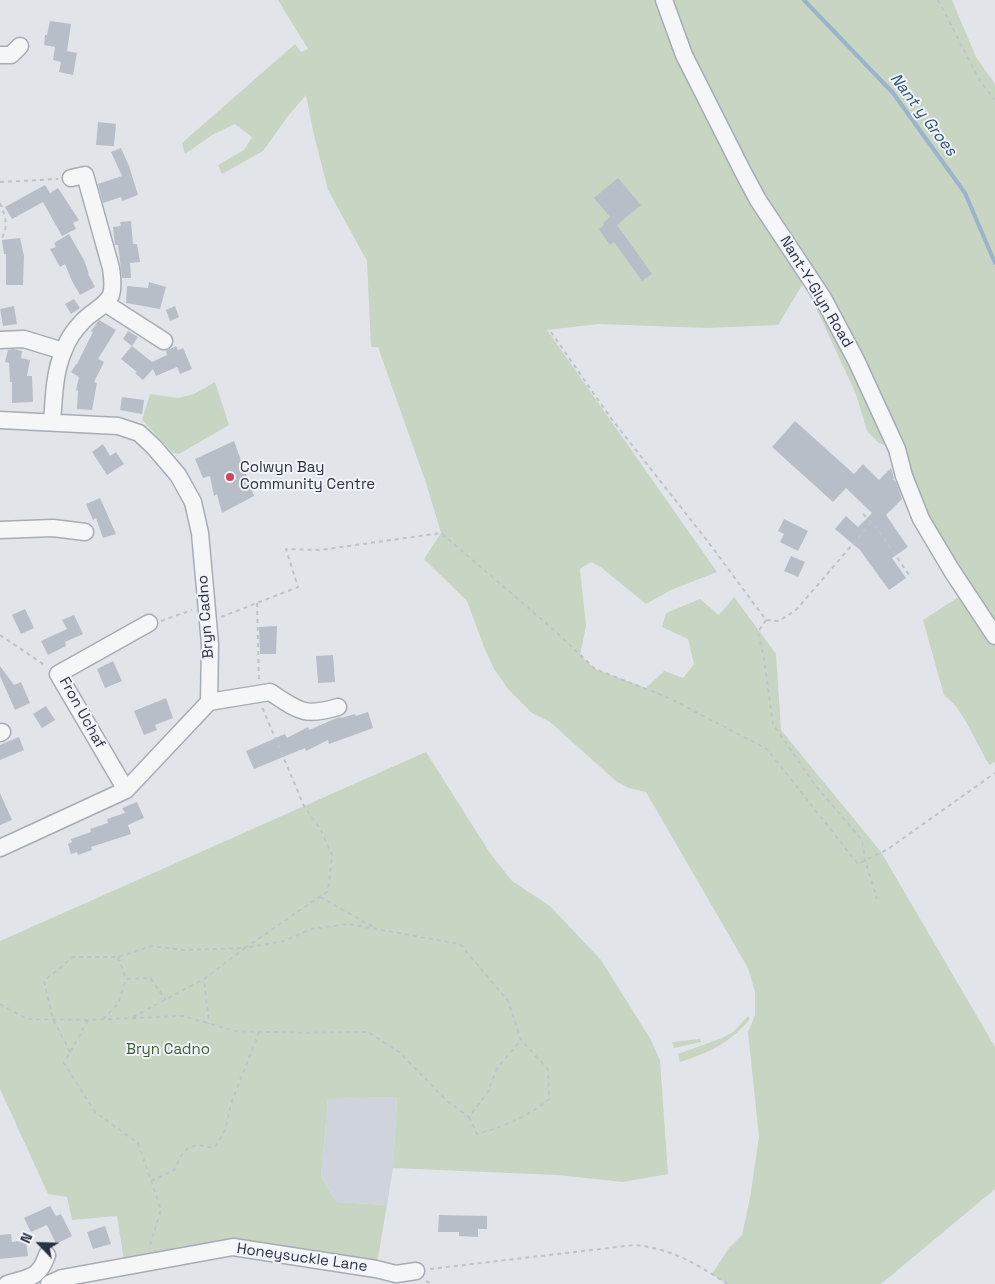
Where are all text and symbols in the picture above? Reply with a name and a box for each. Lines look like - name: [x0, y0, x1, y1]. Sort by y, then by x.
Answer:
- water label: Nant y Groes: [886, 70, 960, 160]
- street label: Nant-Y-Glyn Road: [776, 233, 856, 351]
- place label: Colwyn Bay Community Centre: [240, 459, 375, 494]
- marker: Colwyn Bay Community Centre: [224, 471, 236, 483]
- street label: Bryn Cadno: [194, 574, 218, 660]
- street label: Fron Uchaf: [55, 674, 109, 752]
- park label: Bryn Cadno: [126, 1041, 210, 1059]
- north arrow: [15, 1219, 65, 1269]
- text: N: [16, 1230, 36, 1246]
- street label: Honeysuckle Lane: [235, 1240, 369, 1276]

